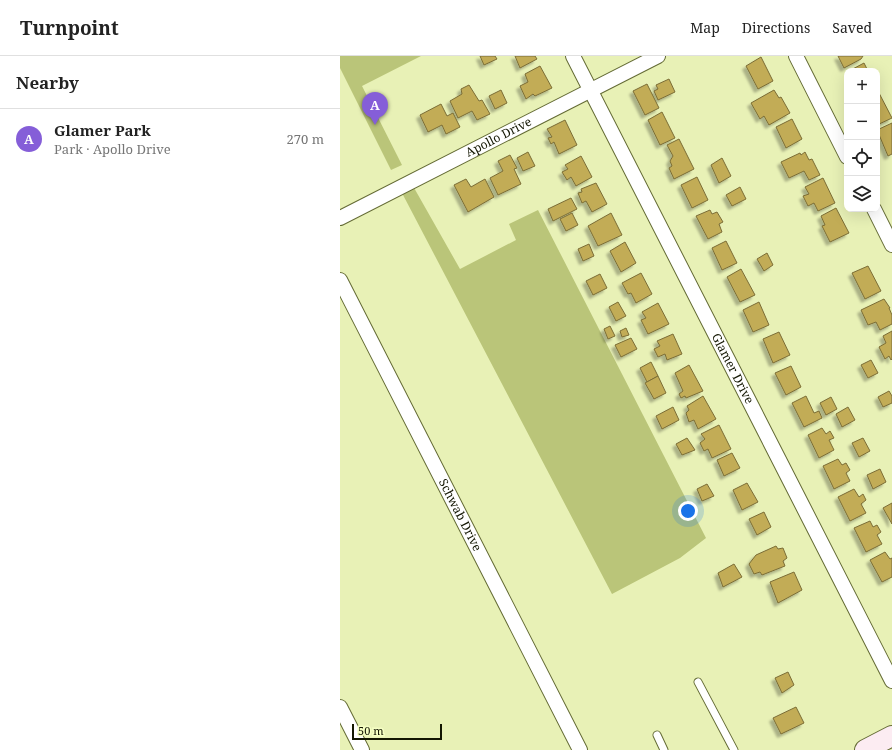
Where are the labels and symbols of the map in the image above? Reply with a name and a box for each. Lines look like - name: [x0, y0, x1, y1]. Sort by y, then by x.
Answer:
- pin: A: [362, 92, 388, 125]
- street label: Apollo Drive: [462, 113, 534, 161]
- street label: Glamer Drive: [708, 330, 758, 407]
- street label: Schwab Drive: [435, 476, 486, 554]
- your location: [678, 501, 698, 521]
- scale bar: [352, 722, 442, 741]

